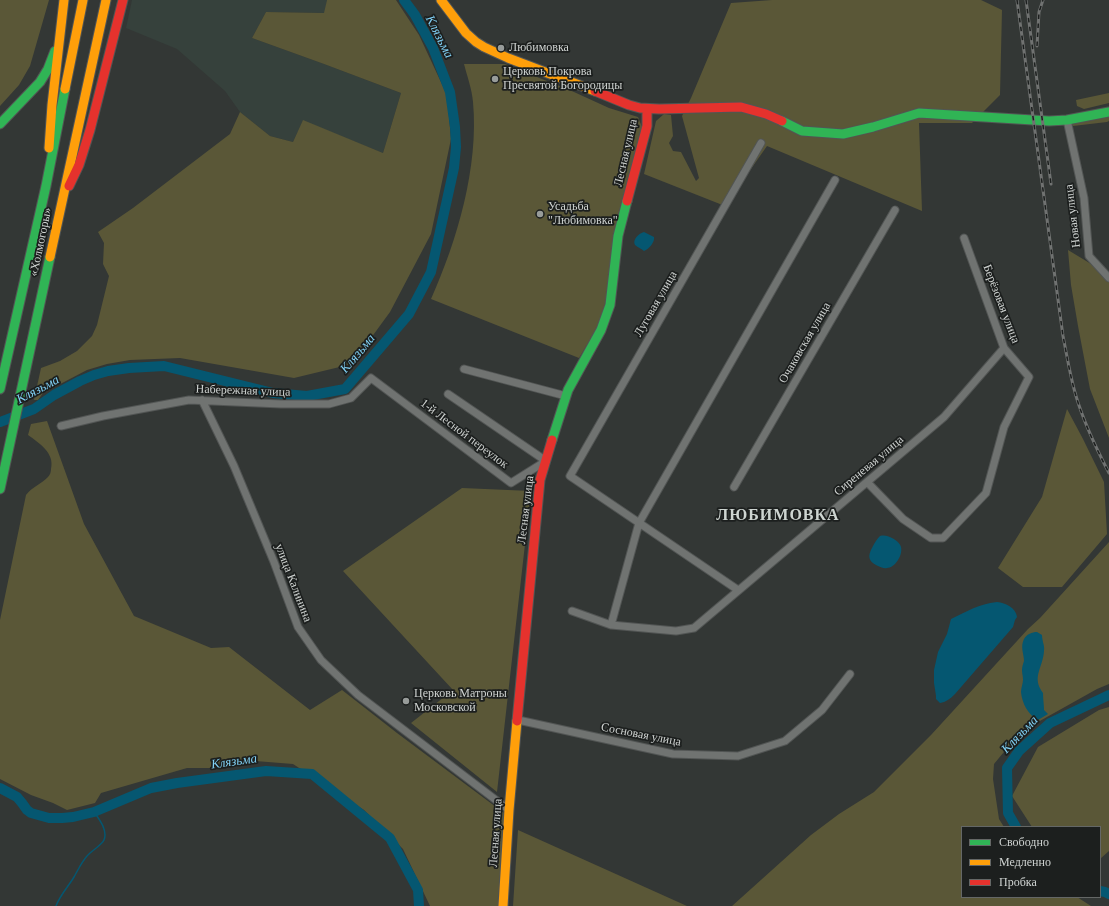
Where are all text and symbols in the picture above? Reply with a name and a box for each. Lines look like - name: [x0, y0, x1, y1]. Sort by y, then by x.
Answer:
- water label: Клязьма: [422, 13, 456, 61]
- place label: Любимовка: [509, 41, 569, 55]
- marker: Любимовка: [496, 43, 506, 53]
- place label: Церковь Покрова Пресвятой Богородицы: [503, 65, 622, 93]
- marker: Церковь Покрова Пресвятой Богородицы: [490, 74, 500, 84]
- street label: Лесная улица: [611, 118, 641, 188]
- street label: Новая улица: [1062, 184, 1084, 248]
- place label: Усадьба "Любимовка": [548, 200, 618, 228]
- street label: «Холмогоры»: [27, 206, 55, 278]
- marker: Усадьба "Любимовка": [535, 209, 545, 219]
- street label: Берёзовая улица: [979, 263, 1023, 345]
- street label: Луговая улица: [631, 269, 681, 339]
- street label: Очаковская улица: [776, 300, 834, 386]
- water label: Клязьма: [337, 331, 379, 377]
- water label: Клязьма: [14, 372, 62, 408]
- street label: Набережная улица: [195, 382, 291, 400]
- street label: 1-й Лесной переулок: [417, 396, 511, 472]
- street label: Сиреневая улица: [831, 433, 907, 499]
- street label: Лесная улица: [515, 475, 537, 545]
- district label: ЛЮБИМОВКА: [716, 506, 840, 526]
- street label: улица Калинина: [271, 542, 315, 624]
- place label: Церковь Матроны Московской: [414, 687, 507, 715]
- marker: Церковь Матроны Московской: [401, 696, 411, 706]
- water label: Клязьма: [998, 713, 1042, 757]
- street label: Сосновая улица: [600, 720, 682, 750]
- water label: Клязьма: [210, 751, 258, 773]
- street label: Лесная улица: [486, 798, 506, 868]
- legend: [961, 826, 1101, 898]
- text: Свободно: [999, 835, 1049, 849]
- text: Медленно: [999, 855, 1051, 869]
- text: Пробка: [999, 875, 1037, 889]

